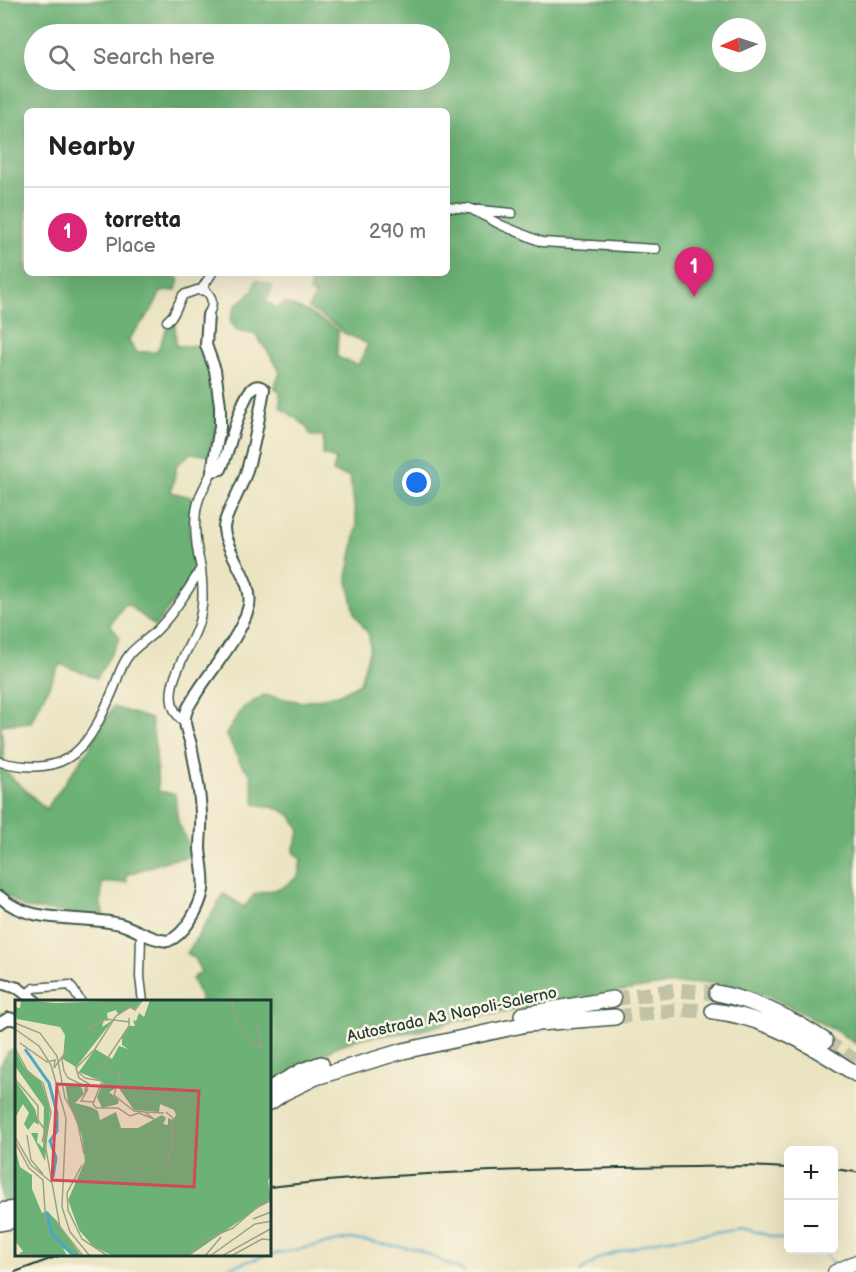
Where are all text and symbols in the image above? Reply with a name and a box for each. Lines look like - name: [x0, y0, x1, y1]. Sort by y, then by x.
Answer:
- north arrow: [712, 18, 766, 72]
- search box: [24, 24, 450, 90]
- icon: search: [45, 41, 78, 74]
- text: Search here: [93, 44, 215, 71]
- text: Nearby: [48, 132, 135, 163]
- text: torretta: [105, 207, 181, 234]
- text: 1: [63, 220, 72, 244]
- text: 290 m: [369, 220, 426, 244]
- text: Place: [105, 234, 156, 258]
- pin: 1: [674, 248, 714, 297]
- your location: [402, 468, 431, 497]
- street label: Autostrada A3 Napoli-Salerno: [345, 983, 559, 1047]
- inset map: [15, 1000, 272, 1257]
- map controls: [784, 1146, 838, 1254]
- button: +: [784, 1146, 838, 1200]
- button: −: [784, 1200, 838, 1254]

